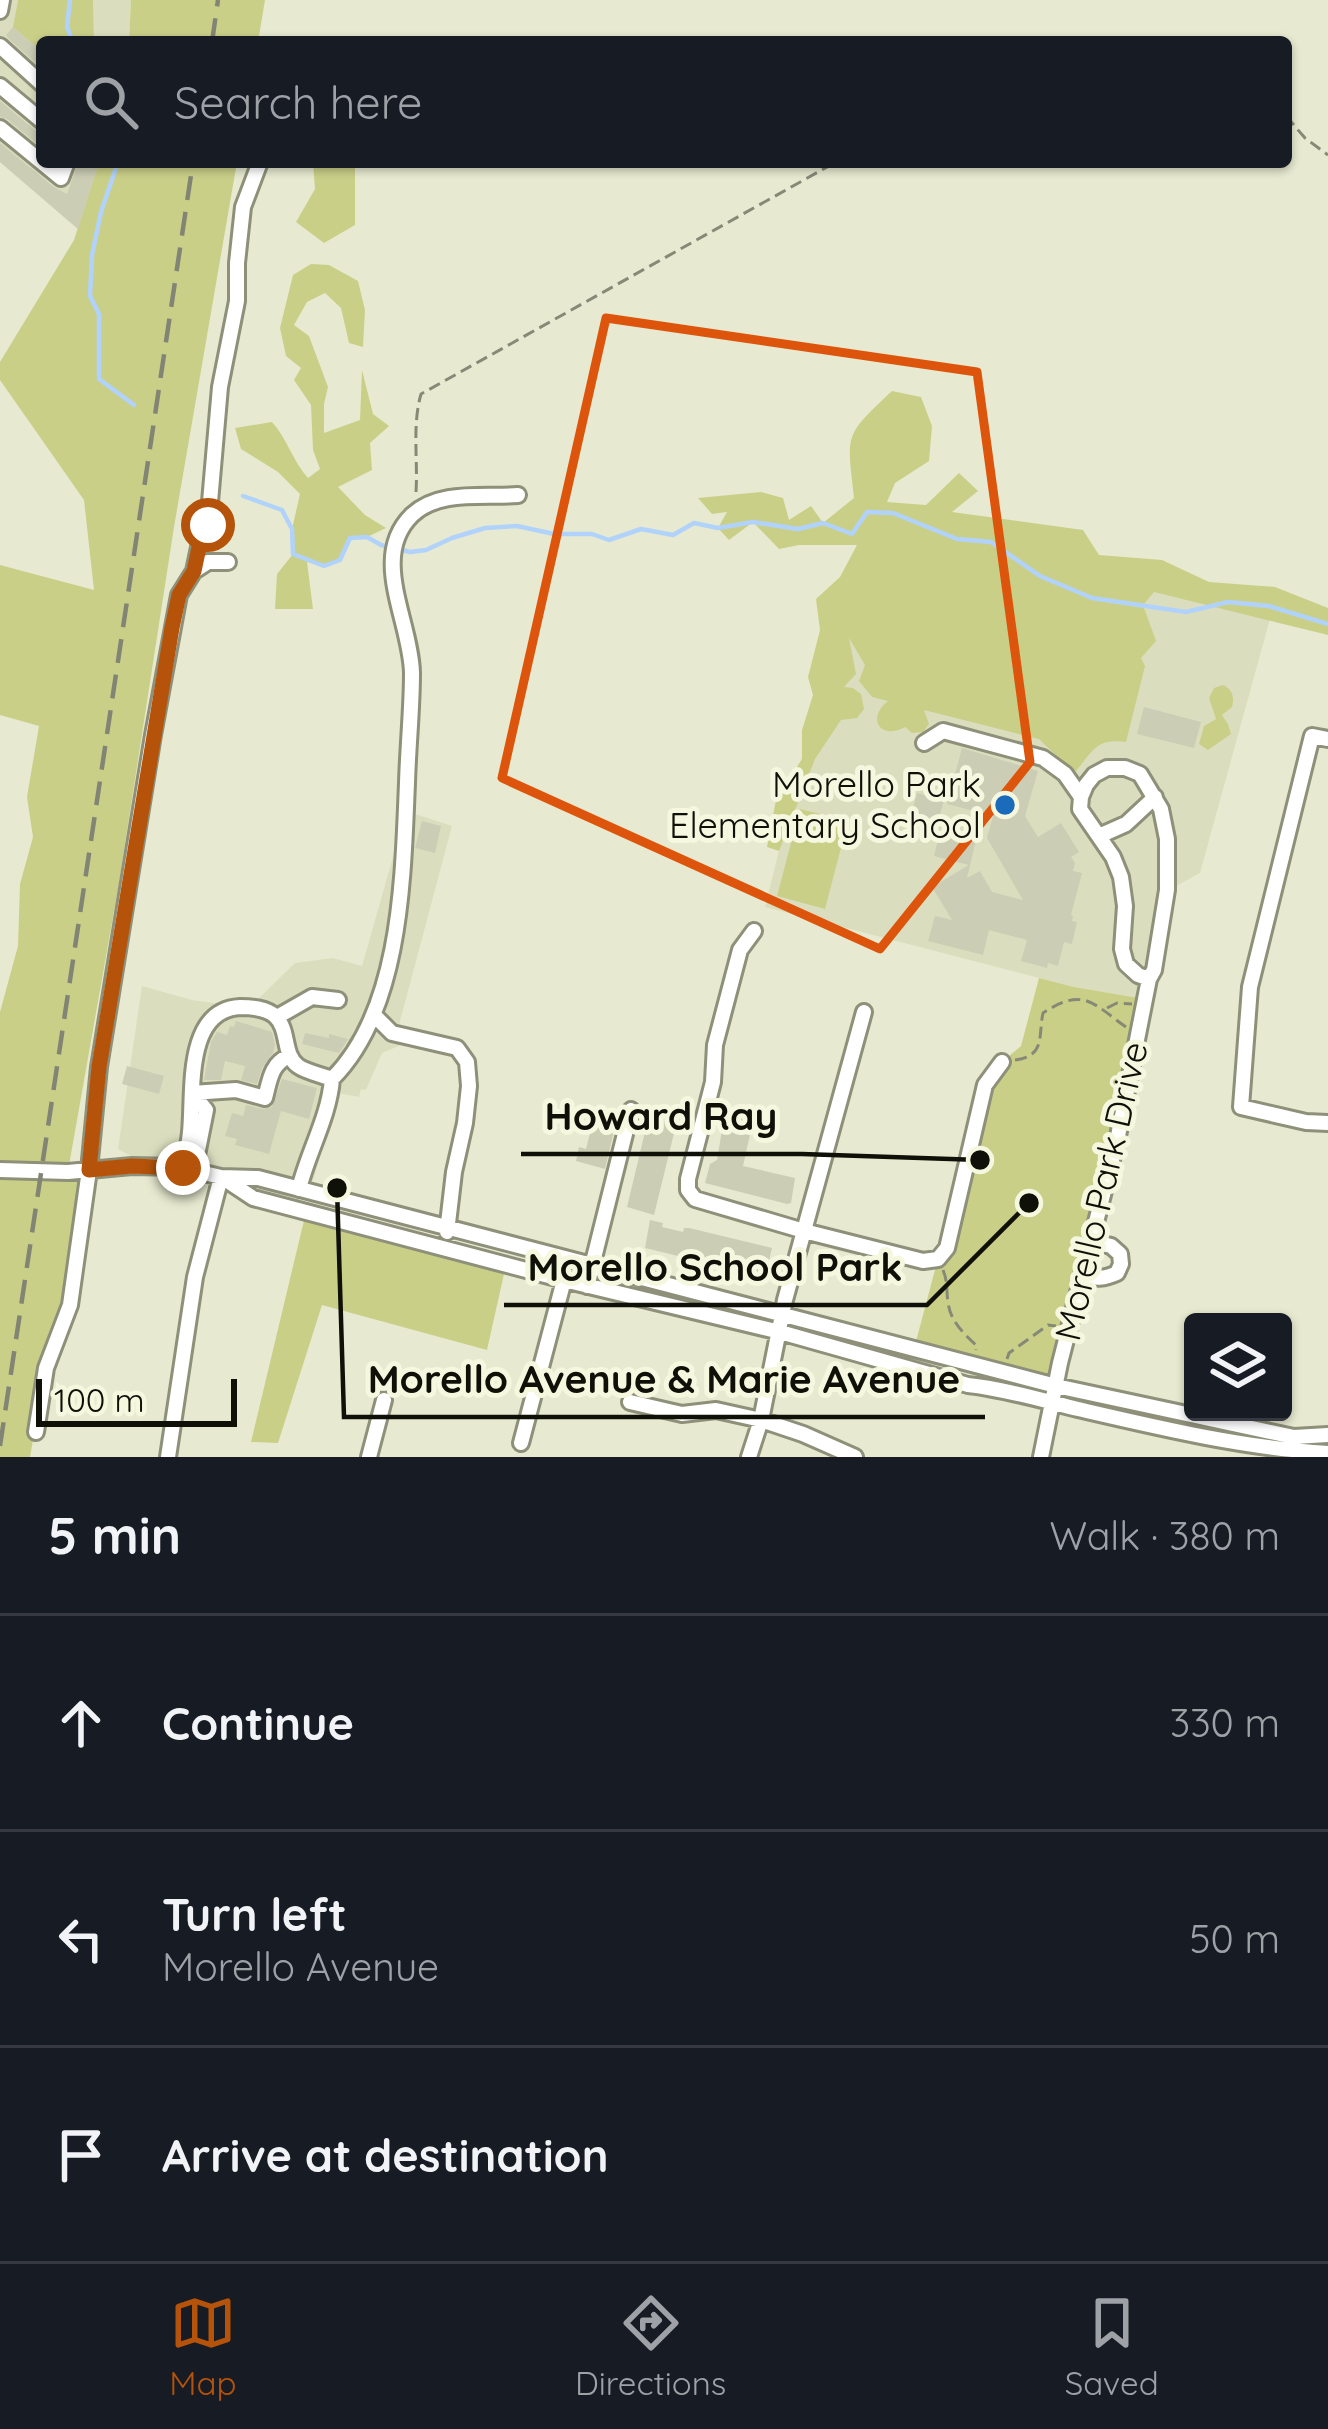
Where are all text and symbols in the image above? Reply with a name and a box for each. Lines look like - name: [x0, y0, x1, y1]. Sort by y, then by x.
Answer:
- search box: [36, 36, 1292, 168]
- icon: search: [78, 69, 144, 135]
- text: Search here: [174, 74, 422, 130]
- route start: [181, 498, 235, 552]
- place label: Morello Park Elementary School: [669, 761, 981, 847]
- marker: Morello Park Elementary School: [992, 792, 1018, 818]
- street label: Morello Park Drive: [1044, 1037, 1157, 1345]
- callout: Howard Ray: [521, 1079, 802, 1154]
- text: Howard Ray: [545, 1091, 777, 1140]
- route end: [156, 1141, 210, 1195]
- callout: Morello School Park: [504, 1230, 927, 1305]
- text: Morello School Park: [528, 1242, 902, 1291]
- map controls: [1184, 1313, 1292, 1421]
- button: layers: [1184, 1313, 1292, 1421]
- callout: Morello Avenue & Marie Avenue: [344, 1342, 985, 1417]
- text: Morello Avenue & Marie Avenue: [368, 1354, 960, 1403]
- scale bar: [36, 1373, 237, 1426]
- text: 100 m: [54, 1379, 145, 1420]
- text: 5 min: [48, 1503, 181, 1567]
- text: Walk · 380 m: [1049, 1511, 1280, 1560]
- icon: ahead: [48, 1690, 114, 1756]
- text: Continue: [162, 1695, 354, 1751]
- text: 330 m: [1170, 1698, 1280, 1747]
- text: Turn left: [162, 1886, 347, 1942]
- icon: left: [48, 1906, 114, 1972]
- text: 50 m: [1189, 1914, 1280, 1963]
- text: Morello Avenue: [162, 1942, 439, 1991]
- icon: arrive: [48, 2122, 114, 2188]
- text: Arrive at destination: [162, 2127, 608, 2183]
- tab: Map: [169, 2290, 237, 2403]
- tab: Directions: [575, 2290, 726, 2403]
- tab: Saved: [1065, 2290, 1159, 2403]

